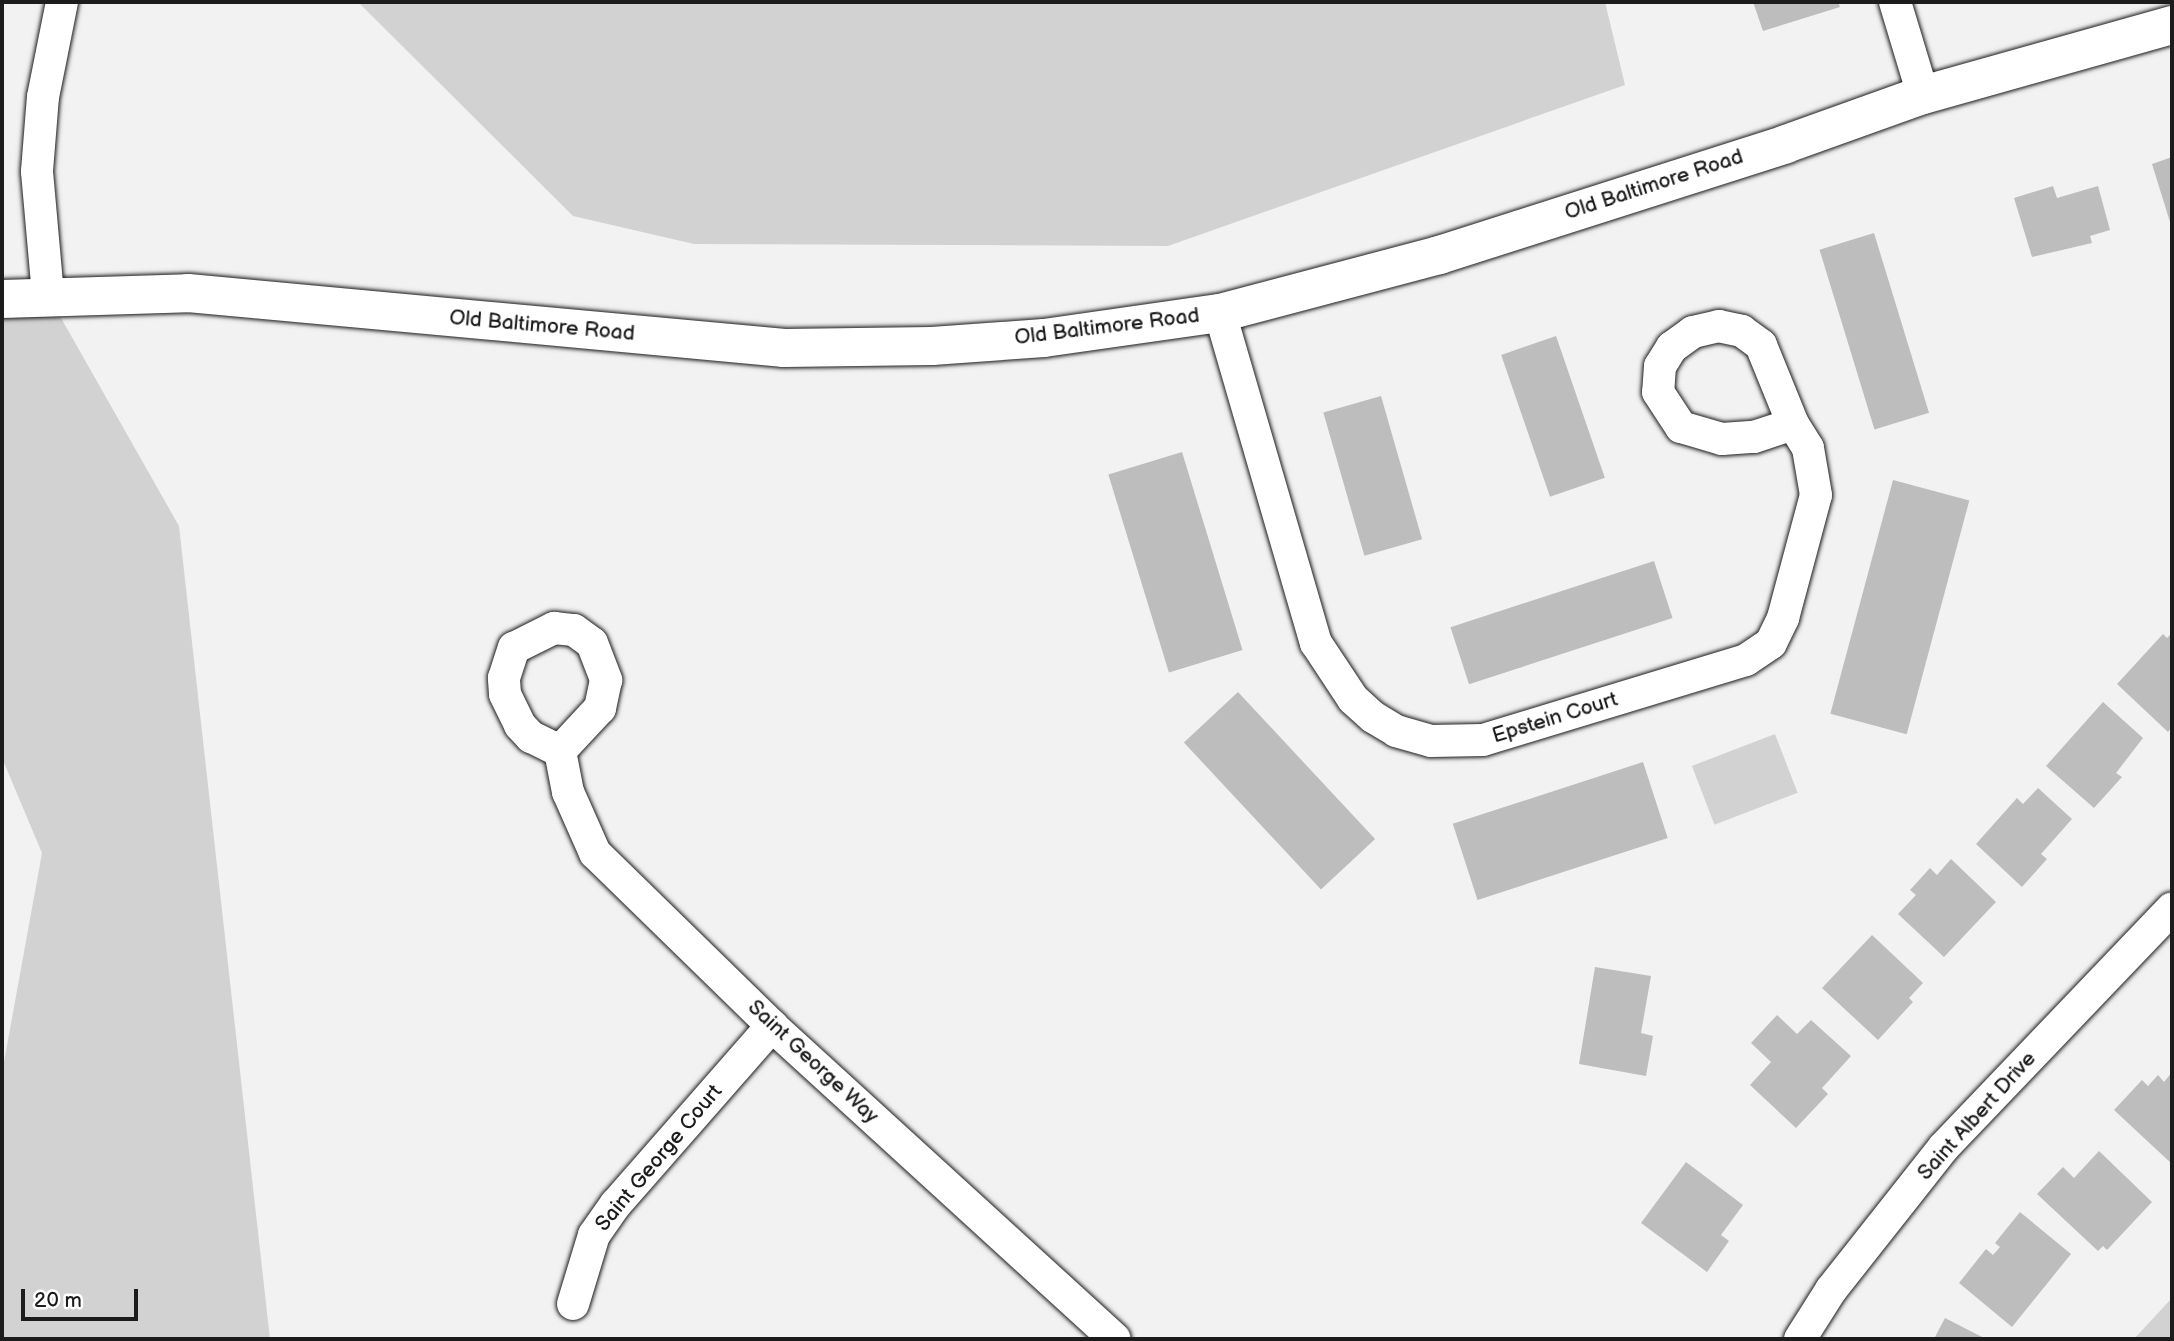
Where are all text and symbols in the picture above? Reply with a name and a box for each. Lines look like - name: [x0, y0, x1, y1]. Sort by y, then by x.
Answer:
- street label: Old Baltimore Road: [1562, 144, 1746, 226]
- street label: Old Baltimore Road: [1013, 303, 1201, 351]
- street label: Old Baltimore Road: [448, 305, 636, 347]
- street label: Epstein Court: [1489, 687, 1621, 749]
- street label: Saint George Way: [742, 995, 884, 1129]
- street label: Saint Albert Drive: [1913, 1046, 2041, 1186]
- street label: Saint George Court: [590, 1080, 728, 1236]
- scale bar: [24, 1274, 142, 1318]
- text: 20 m: [34, 1288, 82, 1313]

